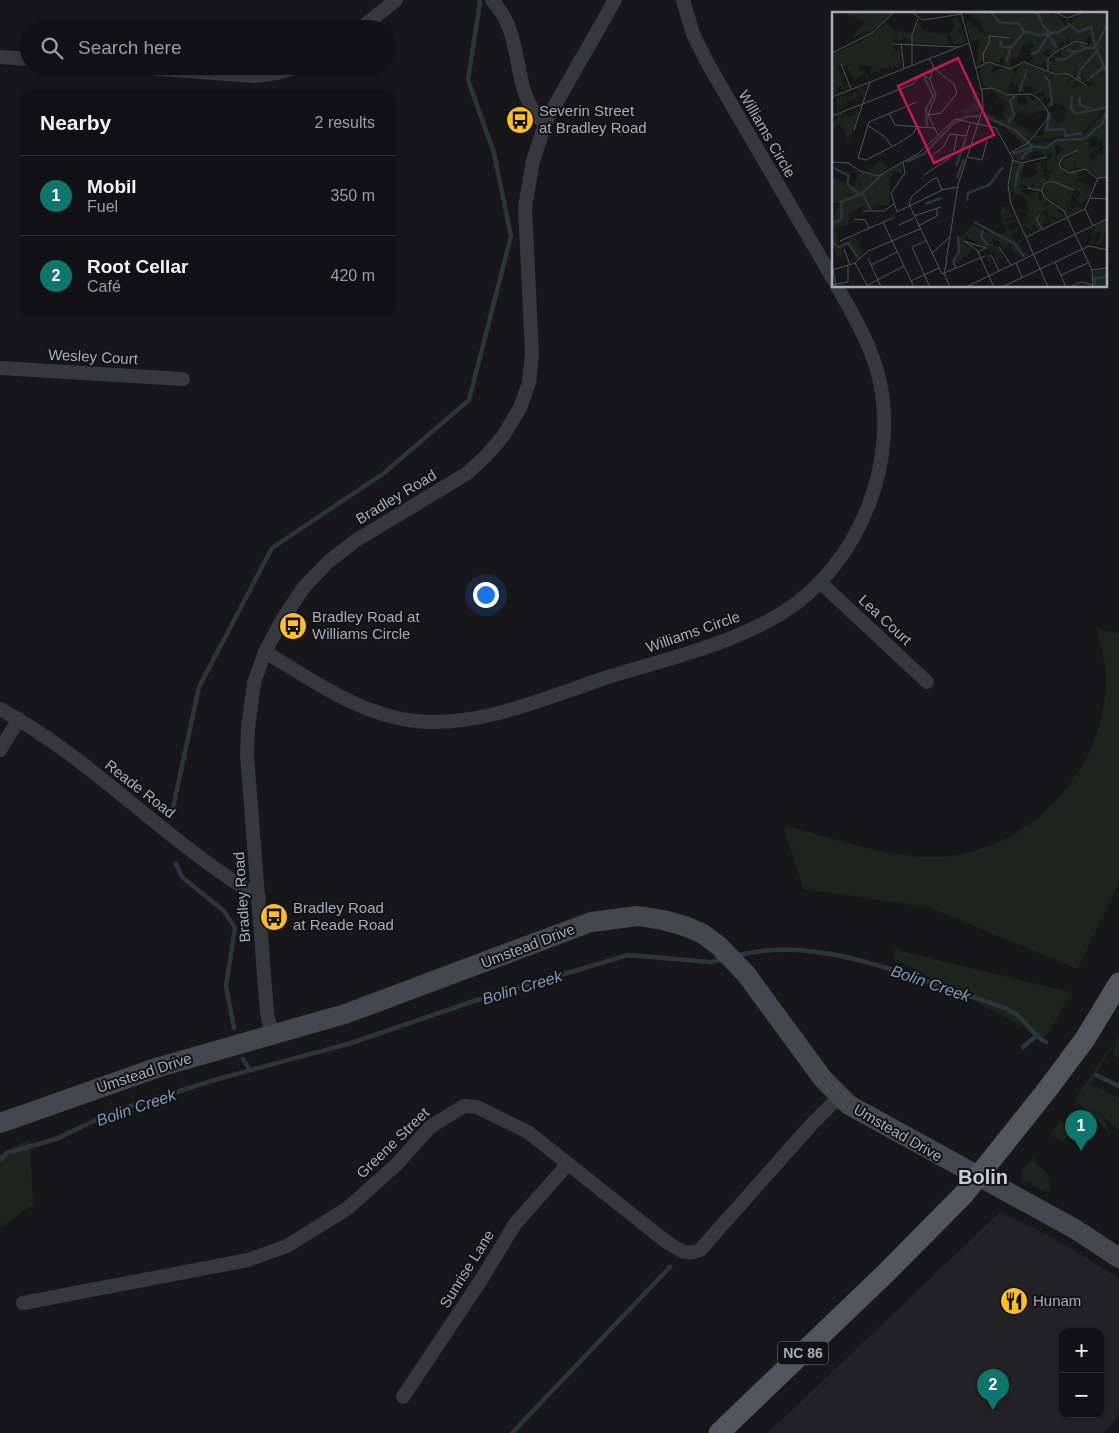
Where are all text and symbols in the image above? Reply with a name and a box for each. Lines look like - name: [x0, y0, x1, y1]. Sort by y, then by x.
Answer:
- inset map: [832, 12, 1106, 288]
- search box: [20, 20, 395, 75]
- icon: search: [38, 34, 66, 62]
- text: Search here: [78, 37, 182, 58]
- street label: Williams Circle: [735, 87, 799, 181]
- place label: Severin Street at Bradley Road: [539, 102, 647, 136]
- bus stop icon: Severin Street at Bradley Road: [505, 105, 535, 135]
- text: Nearby: [40, 111, 111, 134]
- text: 2 results: [315, 114, 375, 131]
- text: Mobil: [87, 176, 137, 197]
- text: 1: [52, 187, 60, 204]
- text: 350 m: [331, 187, 375, 204]
- text: Fuel: [87, 198, 118, 215]
- text: Root Cellar: [87, 256, 188, 277]
- text: 2: [52, 267, 60, 284]
- text: 420 m: [331, 267, 375, 284]
- text: Café: [87, 278, 121, 295]
- street label: Wesley Court: [48, 346, 139, 367]
- street label: Bradley Road: [352, 466, 439, 527]
- your location: [473, 582, 499, 608]
- street label: Lea Court: [855, 591, 916, 649]
- street label: Williams Circle: [644, 607, 742, 656]
- place label: Bradley Road at Williams Circle: [312, 608, 420, 642]
- bus stop icon: Bradley Road at Williams Circle: [278, 611, 308, 641]
- street label: Reade Road: [102, 756, 179, 821]
- street label: Bradley Road: [230, 851, 253, 943]
- place label: Bradley Road at Reade Road: [293, 899, 394, 933]
- bus stop icon: Bradley Road at Reade Road: [259, 902, 289, 932]
- street label: Umstead Drive: [478, 920, 577, 971]
- water label: Bolin Creek: [889, 962, 974, 1005]
- water label: Bolin Creek: [480, 967, 565, 1008]
- street label: Umstead Drive: [94, 1049, 194, 1096]
- water label: Bolin Creek: [94, 1086, 179, 1129]
- street label: Umstead Drive: [851, 1100, 945, 1165]
- street label: Greene Street: [353, 1103, 433, 1181]
- pin: 1: [1065, 1110, 1097, 1151]
- district label: Bolin: [958, 1166, 1008, 1188]
- street label: Sunrise Lane: [436, 1227, 497, 1311]
- restaurant icon: Hunam: [999, 1286, 1029, 1316]
- place label: Hunam: [1033, 1292, 1081, 1309]
- map controls: [1059, 1328, 1104, 1418]
- button: +: [1059, 1328, 1104, 1373]
- road number: NC 86: [778, 1342, 828, 1365]
- pin: 2: [977, 1369, 1009, 1410]
- button: −: [1059, 1373, 1104, 1418]

